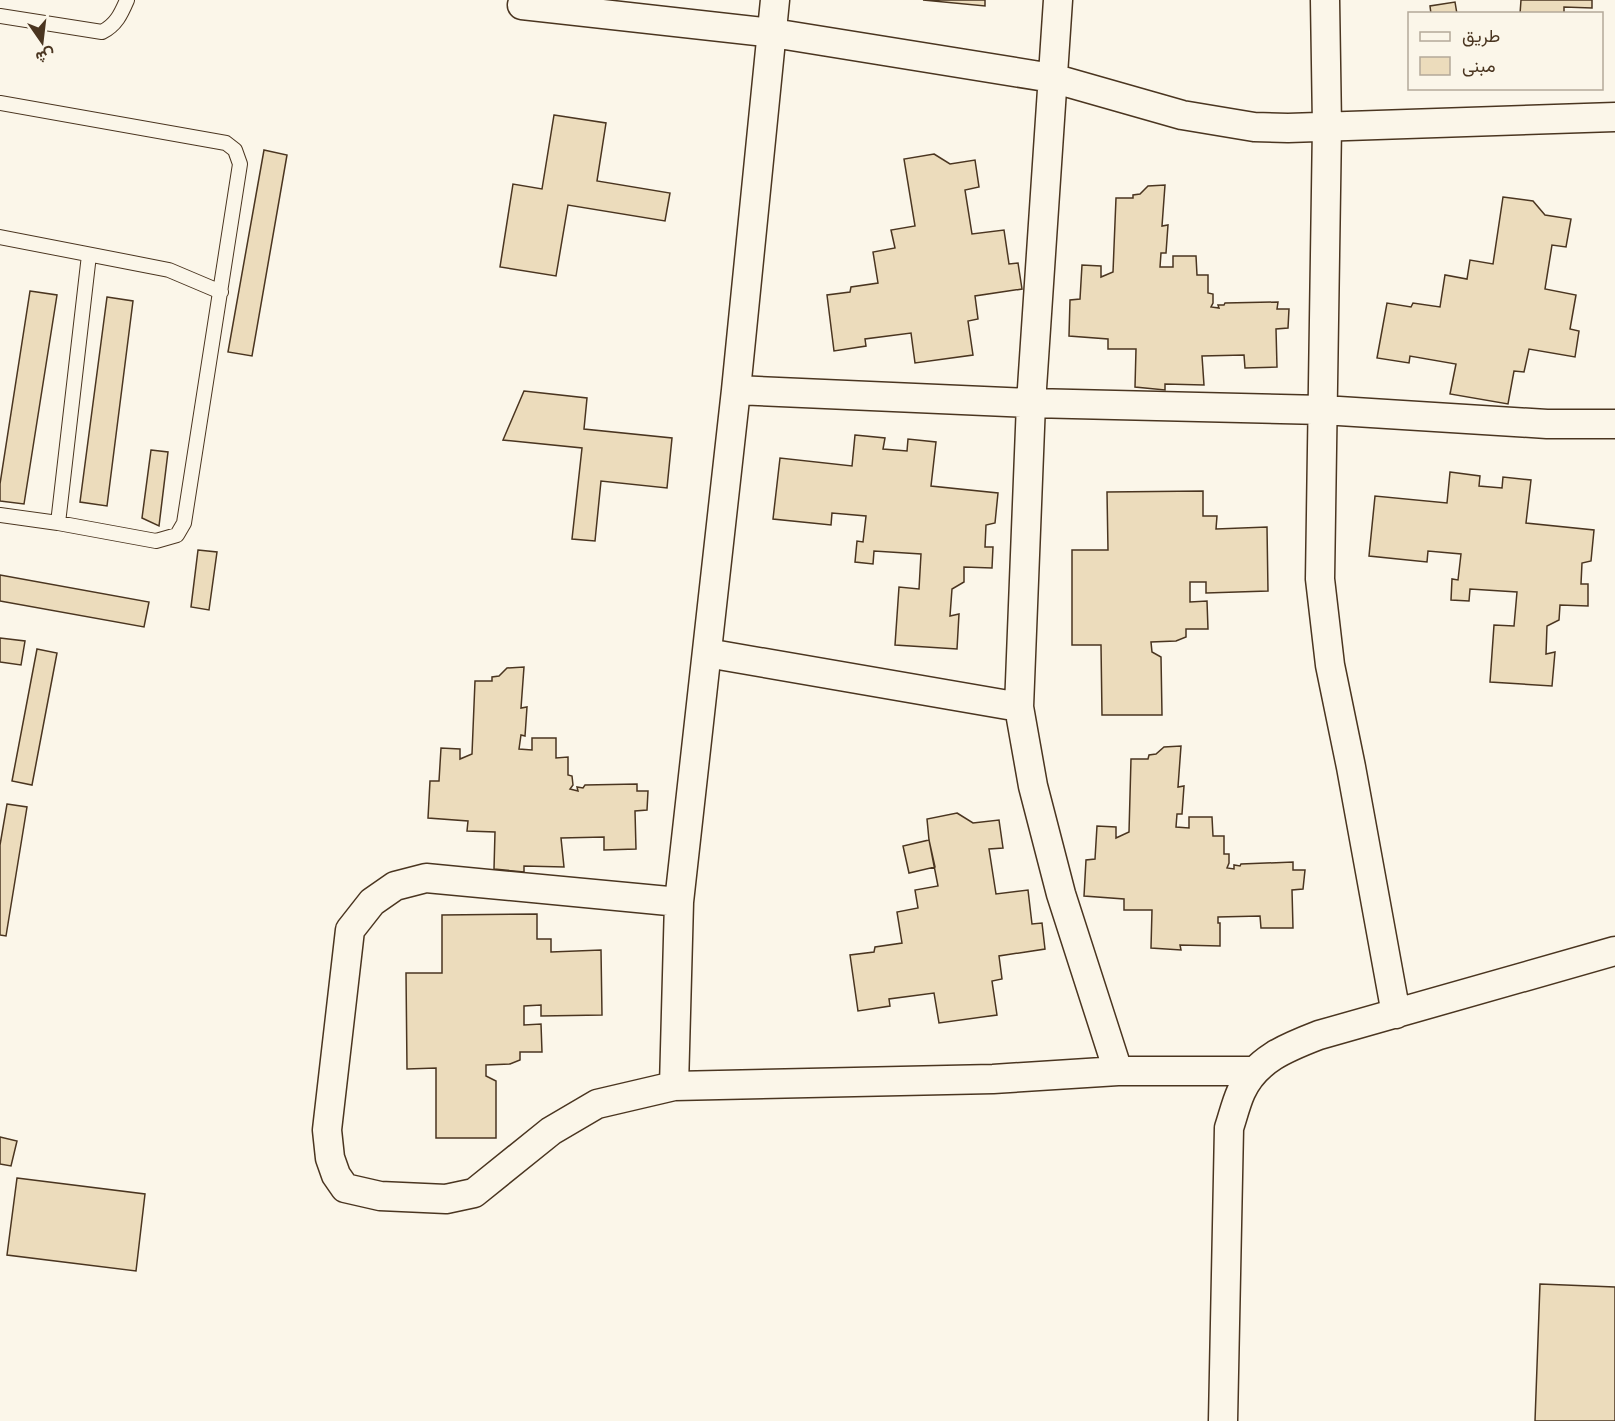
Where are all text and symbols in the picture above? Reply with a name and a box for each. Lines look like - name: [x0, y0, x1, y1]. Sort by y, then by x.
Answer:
- north arrow: [12, 12, 72, 72]
- legend: [1408, 12, 1603, 90]
- text: طريق: [1462, 28, 1500, 47]
- text: ش: [34, 45, 57, 66]
- text: مبنى: [1462, 58, 1496, 77]

